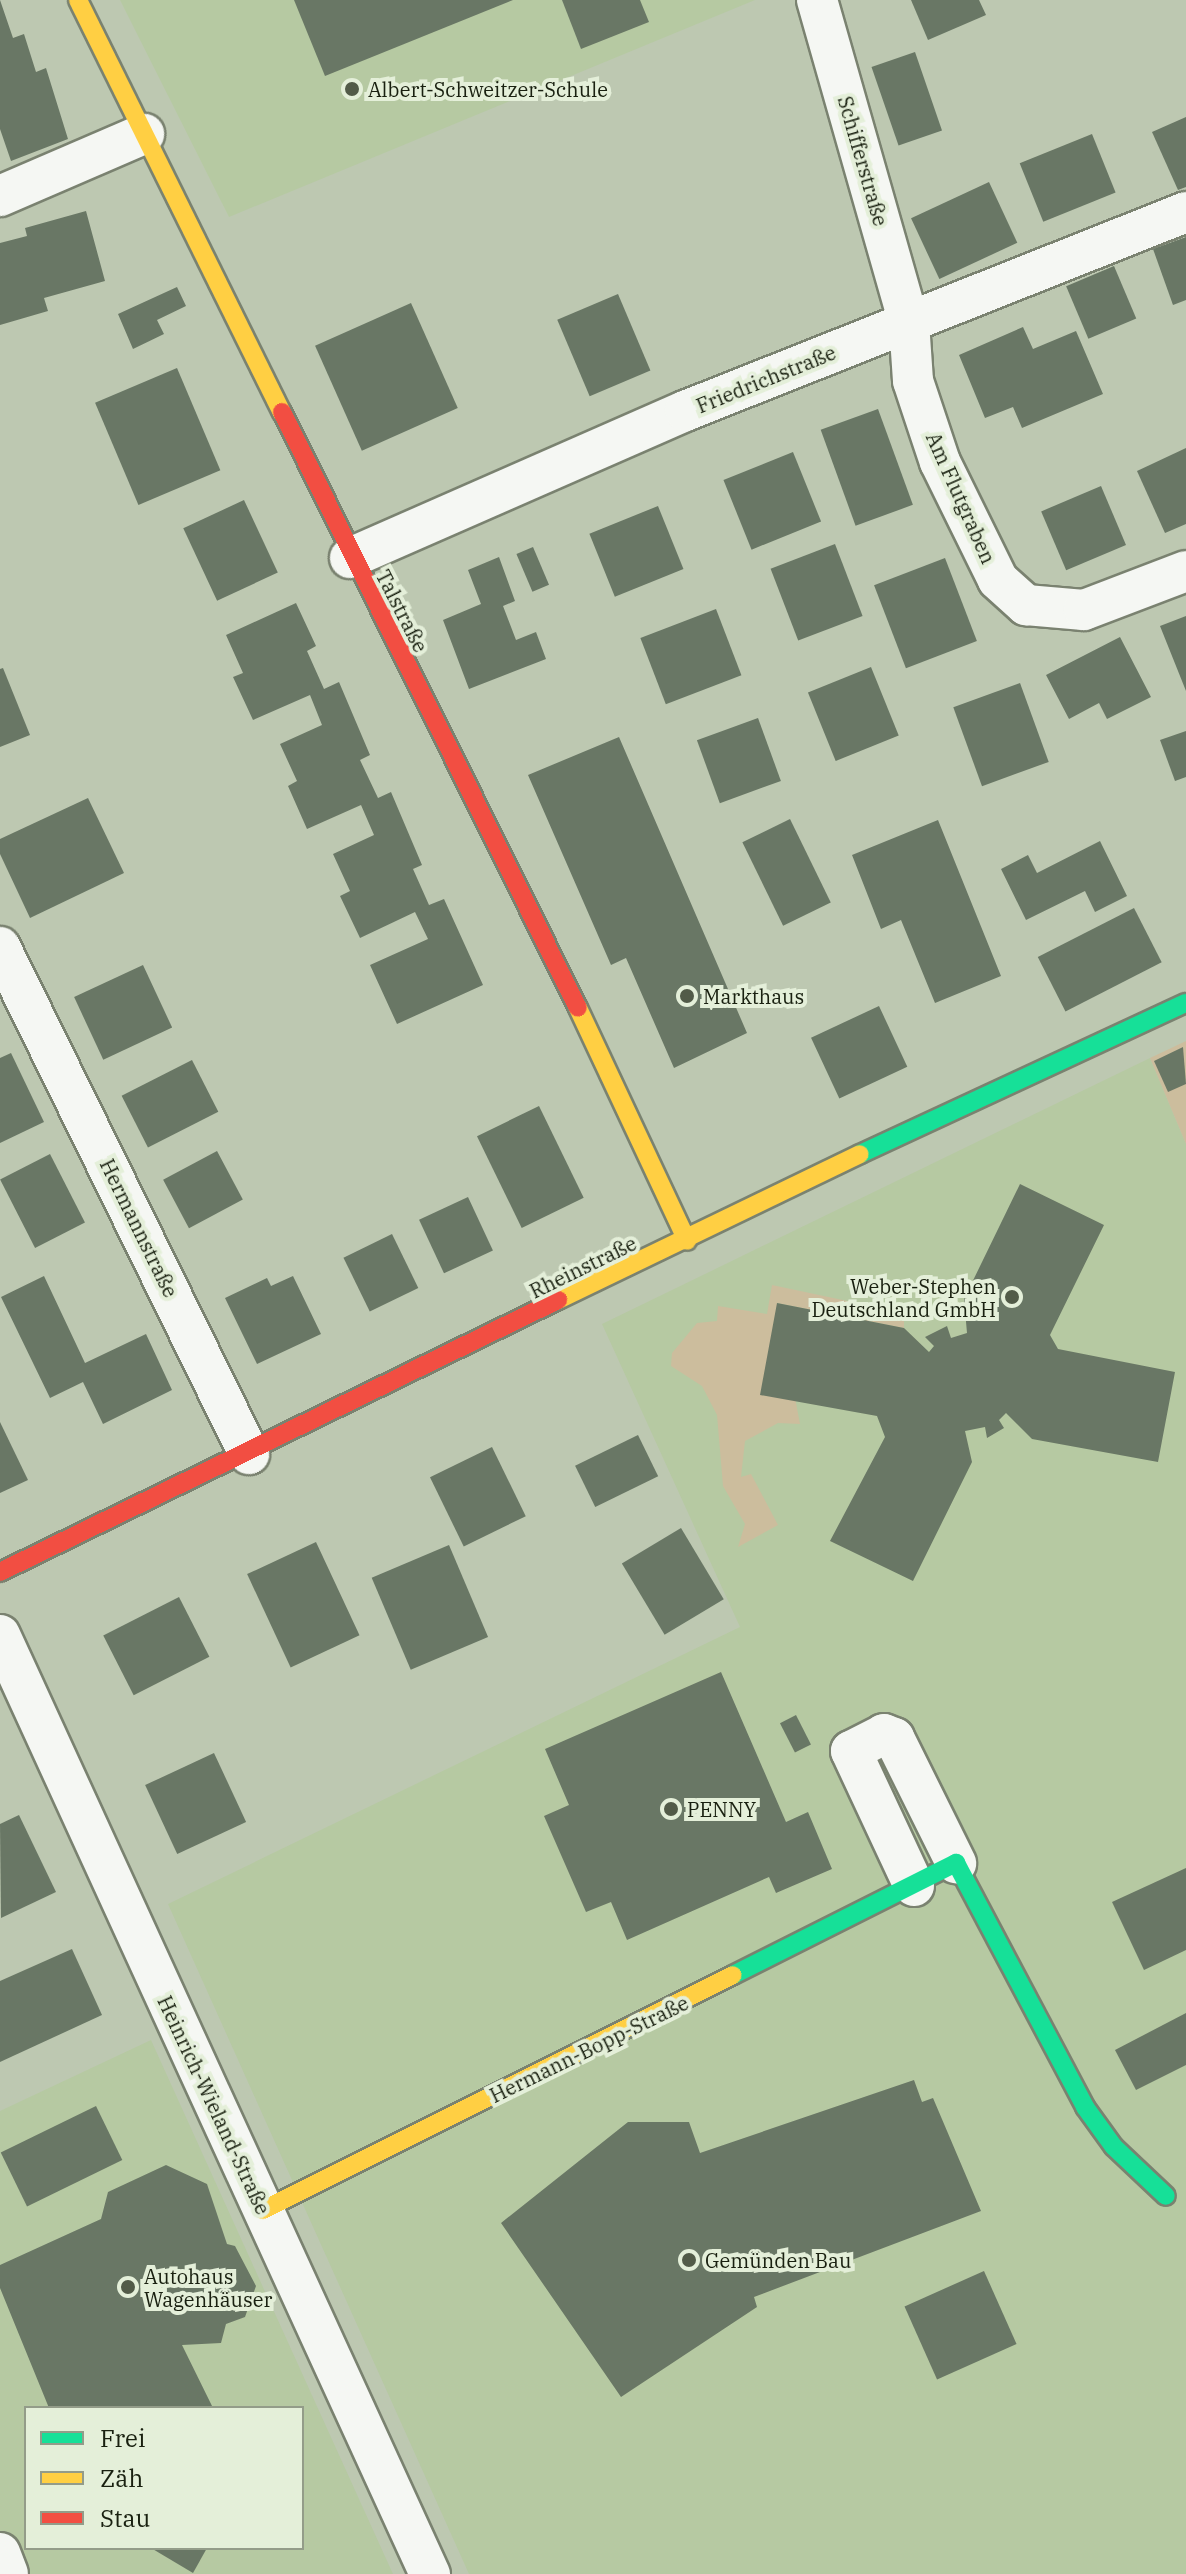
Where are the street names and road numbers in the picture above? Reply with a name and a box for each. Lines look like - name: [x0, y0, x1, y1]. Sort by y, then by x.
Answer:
- street label: Schifferstraße: [833, 93, 893, 229]
- street label: Friedrichstraße: [693, 340, 839, 418]
- street label: Am Flutgraben: [921, 429, 1001, 567]
- street label: Talstraße: [371, 566, 433, 656]
- street label: Hermannstraße: [95, 1155, 183, 1301]
- street label: Rheinstraße: [526, 1231, 640, 1303]
- street label: Hermann-Bopp-Straße: [486, 1990, 692, 2108]
- street label: Heinrich-Wieland-Straße: [153, 1992, 275, 2218]

